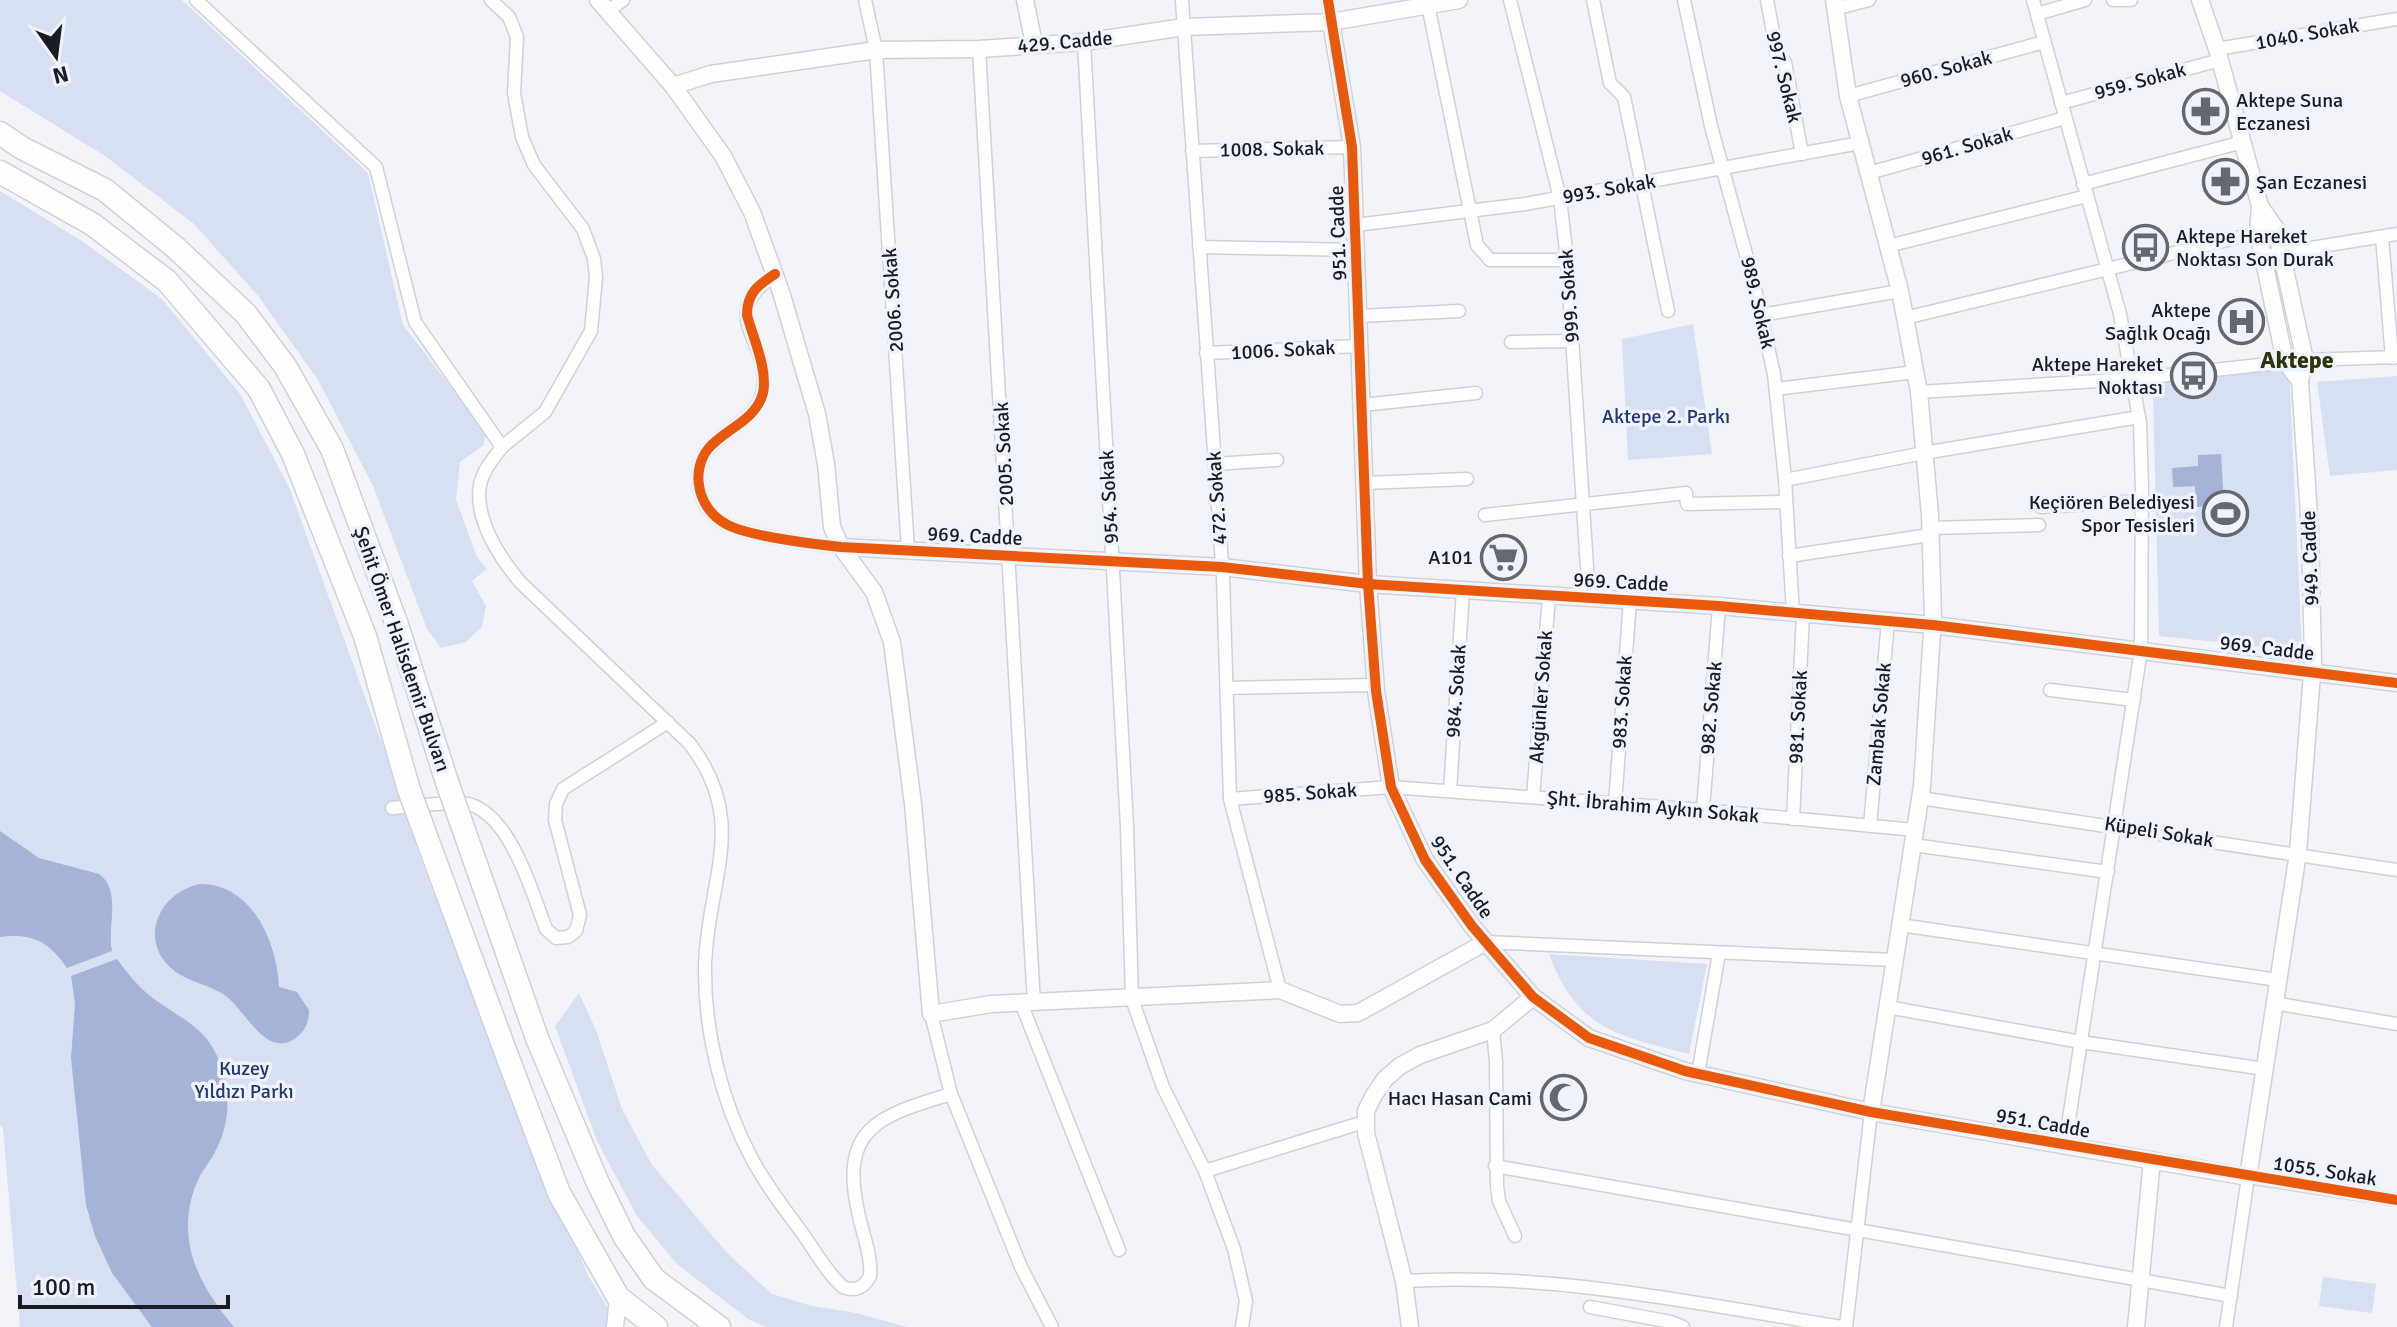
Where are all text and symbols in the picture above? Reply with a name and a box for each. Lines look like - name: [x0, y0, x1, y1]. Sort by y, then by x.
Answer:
- street label: 1040. Sokak: [2253, 13, 2361, 55]
- north arrow: [16, 16, 96, 96]
- street label: 429. Cadde: [1016, 25, 1114, 59]
- street label: 997. Sokak: [1761, 28, 1807, 126]
- street label: 960. Sokak: [1897, 45, 1995, 93]
- street label: 959. Sokak: [2091, 57, 2189, 105]
- text: N: [50, 60, 71, 90]
- pharmacy icon: Aktepe Suna Eczanesi: [2181, 87, 2229, 135]
- place label: Aktepe Suna Eczanesi: [2236, 88, 2343, 136]
- street label: 961. Sokak: [1918, 121, 2016, 171]
- street label: 1008. Sokak: [1220, 136, 1324, 162]
- pharmacy icon: Şan Eczanesi: [2201, 158, 2249, 206]
- street label: 993. Sokak: [1561, 169, 1657, 209]
- place label: Şan Eczanesi: [2256, 170, 2367, 195]
- street label: 951. Cadde: [1324, 185, 1352, 281]
- bus stop icon: Aktepe Hareket Noktası Son Durak: [2121, 224, 2169, 272]
- place label: Aktepe Hareket Noktası Son Durak: [2176, 224, 2334, 272]
- street label: 2006. Sokak: [877, 247, 909, 353]
- street label: 999. Sokak: [1553, 248, 1585, 344]
- street label: 989. Sokak: [1735, 254, 1781, 352]
- hospital icon: Aktepe Sağlık Ocağı: [2218, 297, 2266, 345]
- place label: Aktepe Sağlık Ocağı: [2105, 298, 2211, 346]
- street label: 1006. Sokak: [1230, 335, 1336, 365]
- district label: Aktepe: [2260, 345, 2334, 375]
- place label: Aktepe Hareket Noktası: [2032, 352, 2163, 400]
- bus stop icon: Aktepe Hareket Noktası: [2170, 352, 2218, 400]
- street label: 2005. Sokak: [989, 401, 1019, 507]
- park label: Aktepe 2. Parkı: [1602, 404, 1730, 429]
- street label: 954. Sokak: [1094, 450, 1124, 544]
- street label: 472. Sokak: [1201, 450, 1233, 546]
- place label: Keçiören Belediyesi Spor Tesisleri: [2029, 490, 2195, 538]
- sports icon: Keçiören Belediyesi Spor Tesisleri: [2202, 490, 2250, 538]
- street label: 949. Cadde: [2296, 510, 2324, 606]
- street label: 969. Cadde: [927, 521, 1023, 551]
- street label: Şehit Ömer Halisdemir Bulvarı: [348, 523, 456, 775]
- supermarket icon: A101: [1480, 533, 1528, 581]
- place label: A101: [1428, 545, 1473, 570]
- street label: 969. Cadde: [1573, 567, 1669, 597]
- street label: Akgünler Sokak: [1524, 630, 1558, 764]
- street label: 969. Cadde: [2218, 630, 2316, 666]
- street label: 984. Sokak: [1440, 643, 1472, 739]
- street label: 983. Sokak: [1606, 654, 1638, 750]
- street label: 982. Sokak: [1694, 660, 1728, 756]
- street label: Zambak Sokak: [1861, 661, 1897, 787]
- street label: 981. Sokak: [1783, 670, 1813, 764]
- street label: 985. Sokak: [1262, 777, 1358, 809]
- street label: Şht. İbrahim Aykın Sokak: [1546, 785, 1760, 829]
- street label: Küpeli Sokak: [2103, 811, 2215, 853]
- street label: 951. Cadde: [1425, 831, 1499, 923]
- park label: Kuzey Yıldızı Parkı: [194, 1056, 294, 1104]
- mosque icon: Hacı Hasan Cami: [1539, 1074, 1587, 1122]
- place label: Hacı Hasan Cami: [1388, 1086, 1532, 1111]
- street label: 951. Cadde: [1994, 1102, 2092, 1144]
- street label: 1055. Sokak: [2271, 1150, 2379, 1192]
- scale bar: [20, 1259, 228, 1309]
- text: 100 m: [32, 1272, 95, 1302]

